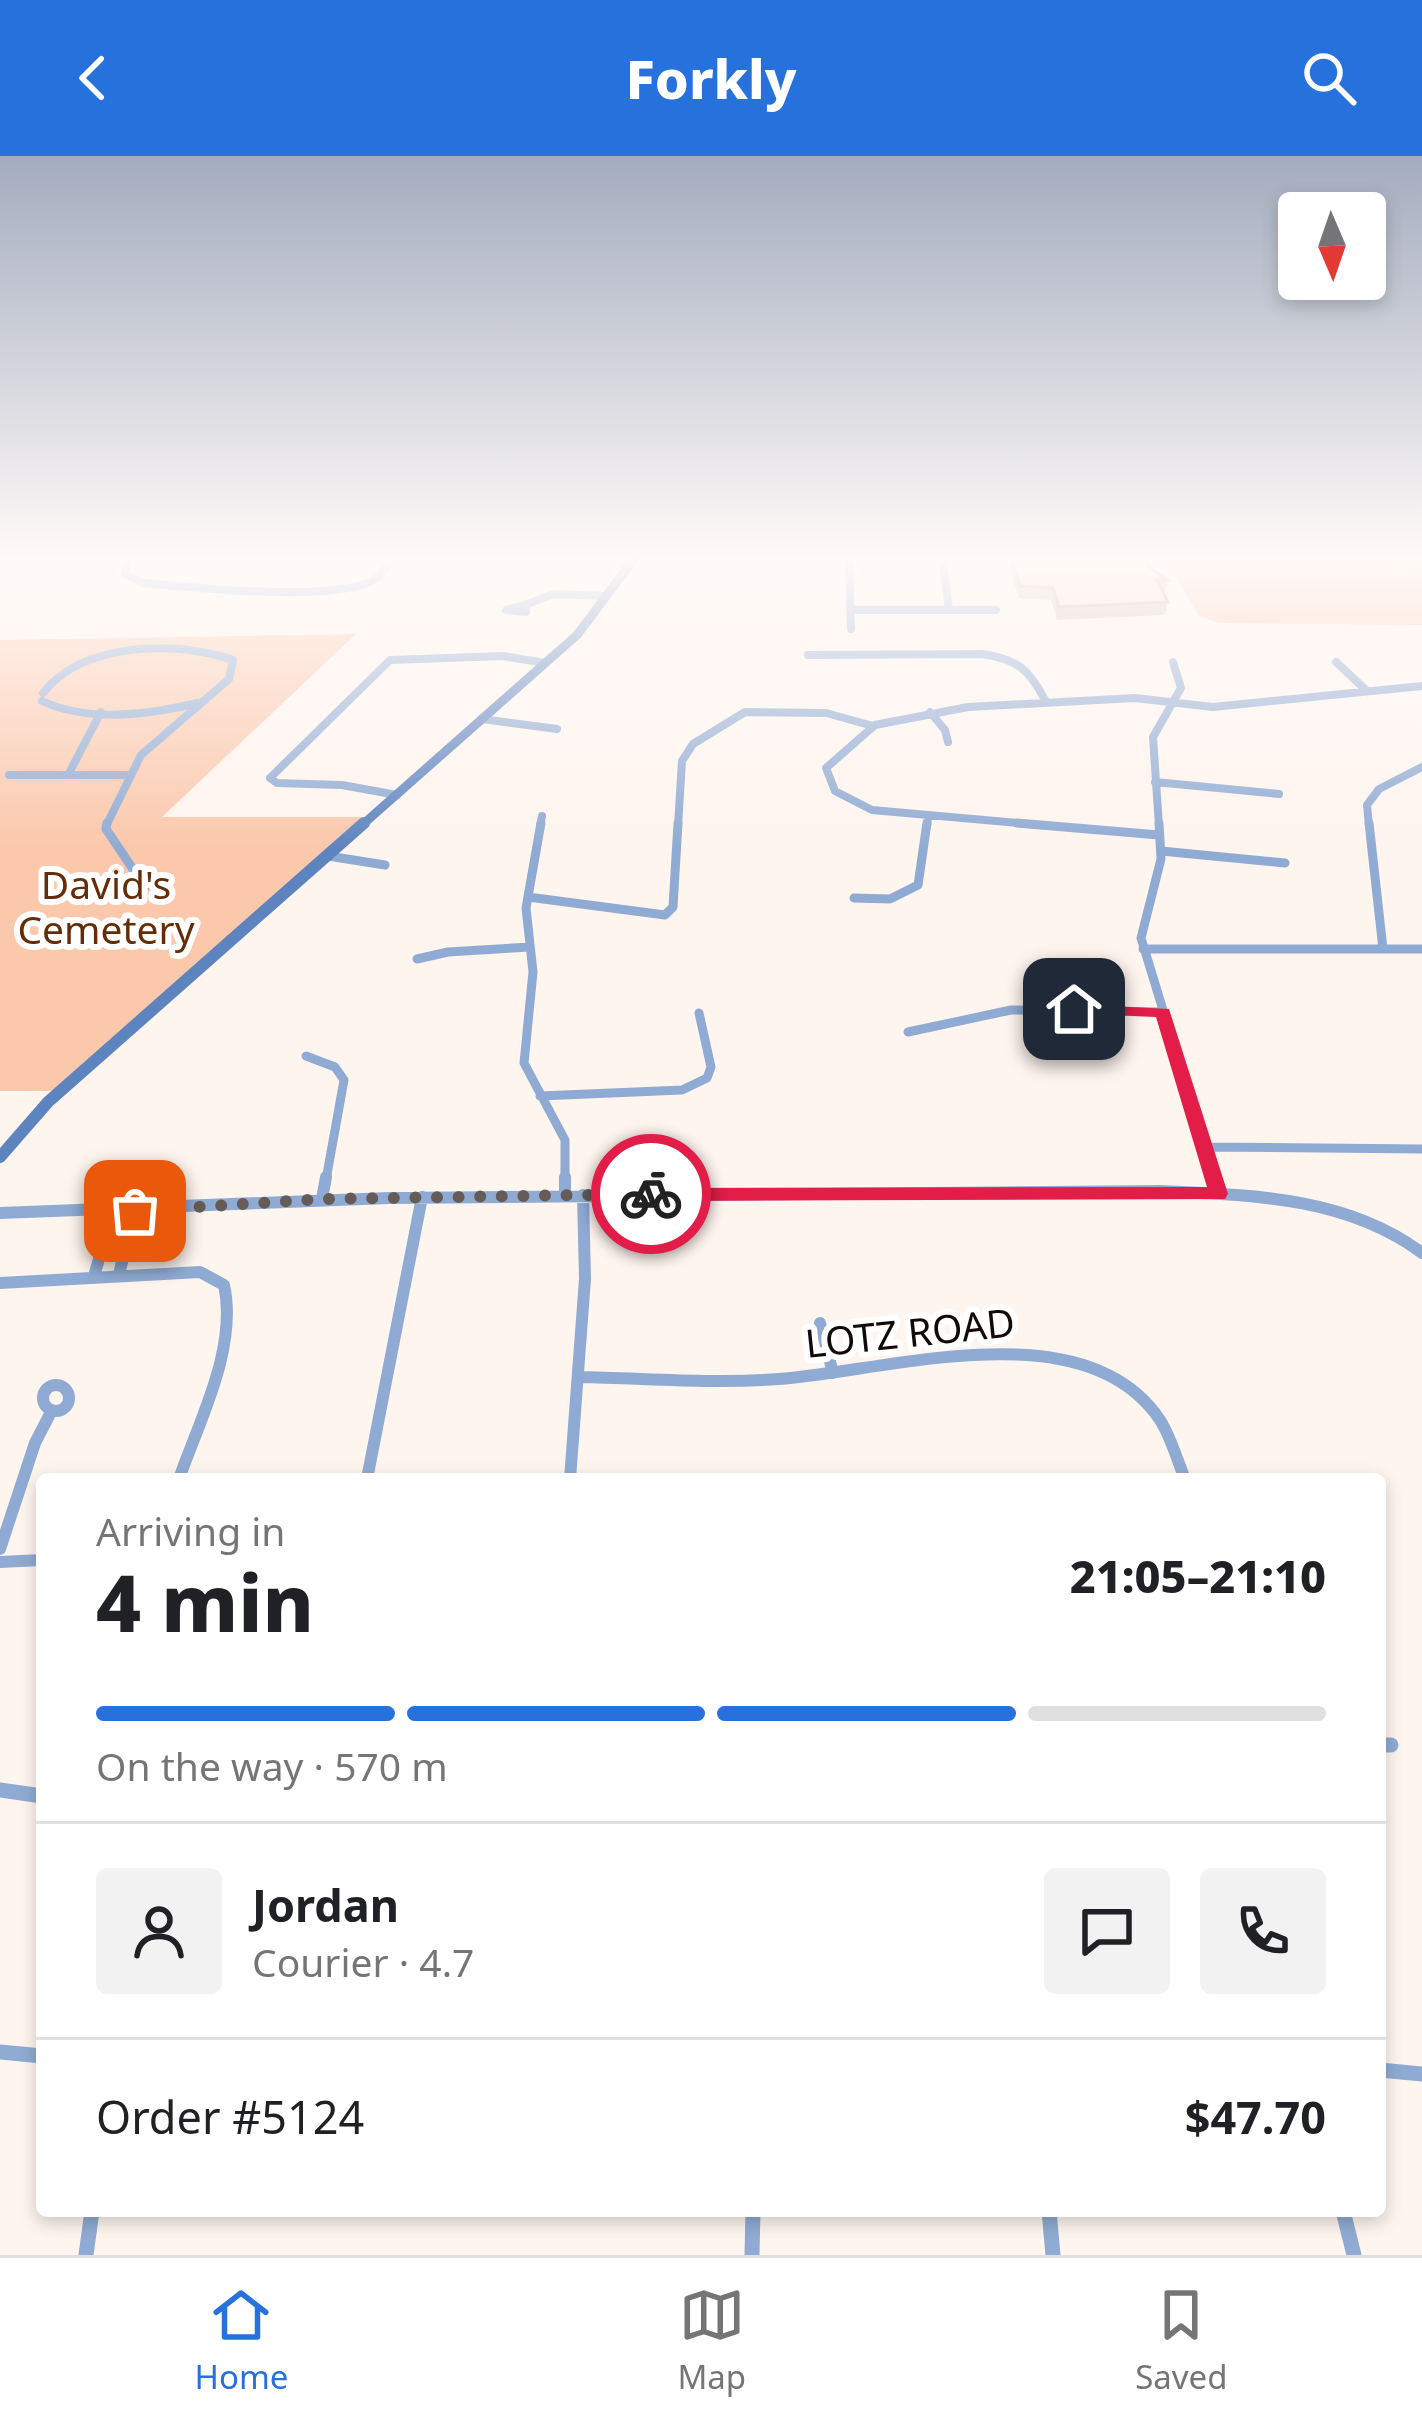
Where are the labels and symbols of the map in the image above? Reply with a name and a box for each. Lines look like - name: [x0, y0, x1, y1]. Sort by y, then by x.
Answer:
- north arrow: [1278, 192, 1386, 300]
- park label: David's Cemetery: [17, 857, 195, 955]
- pin: [1023, 958, 1125, 1060]
- courier: [591, 1134, 711, 1254]
- pin: [84, 1160, 186, 1262]
- street label: LOTZ ROAD: [802, 1294, 1017, 1369]

